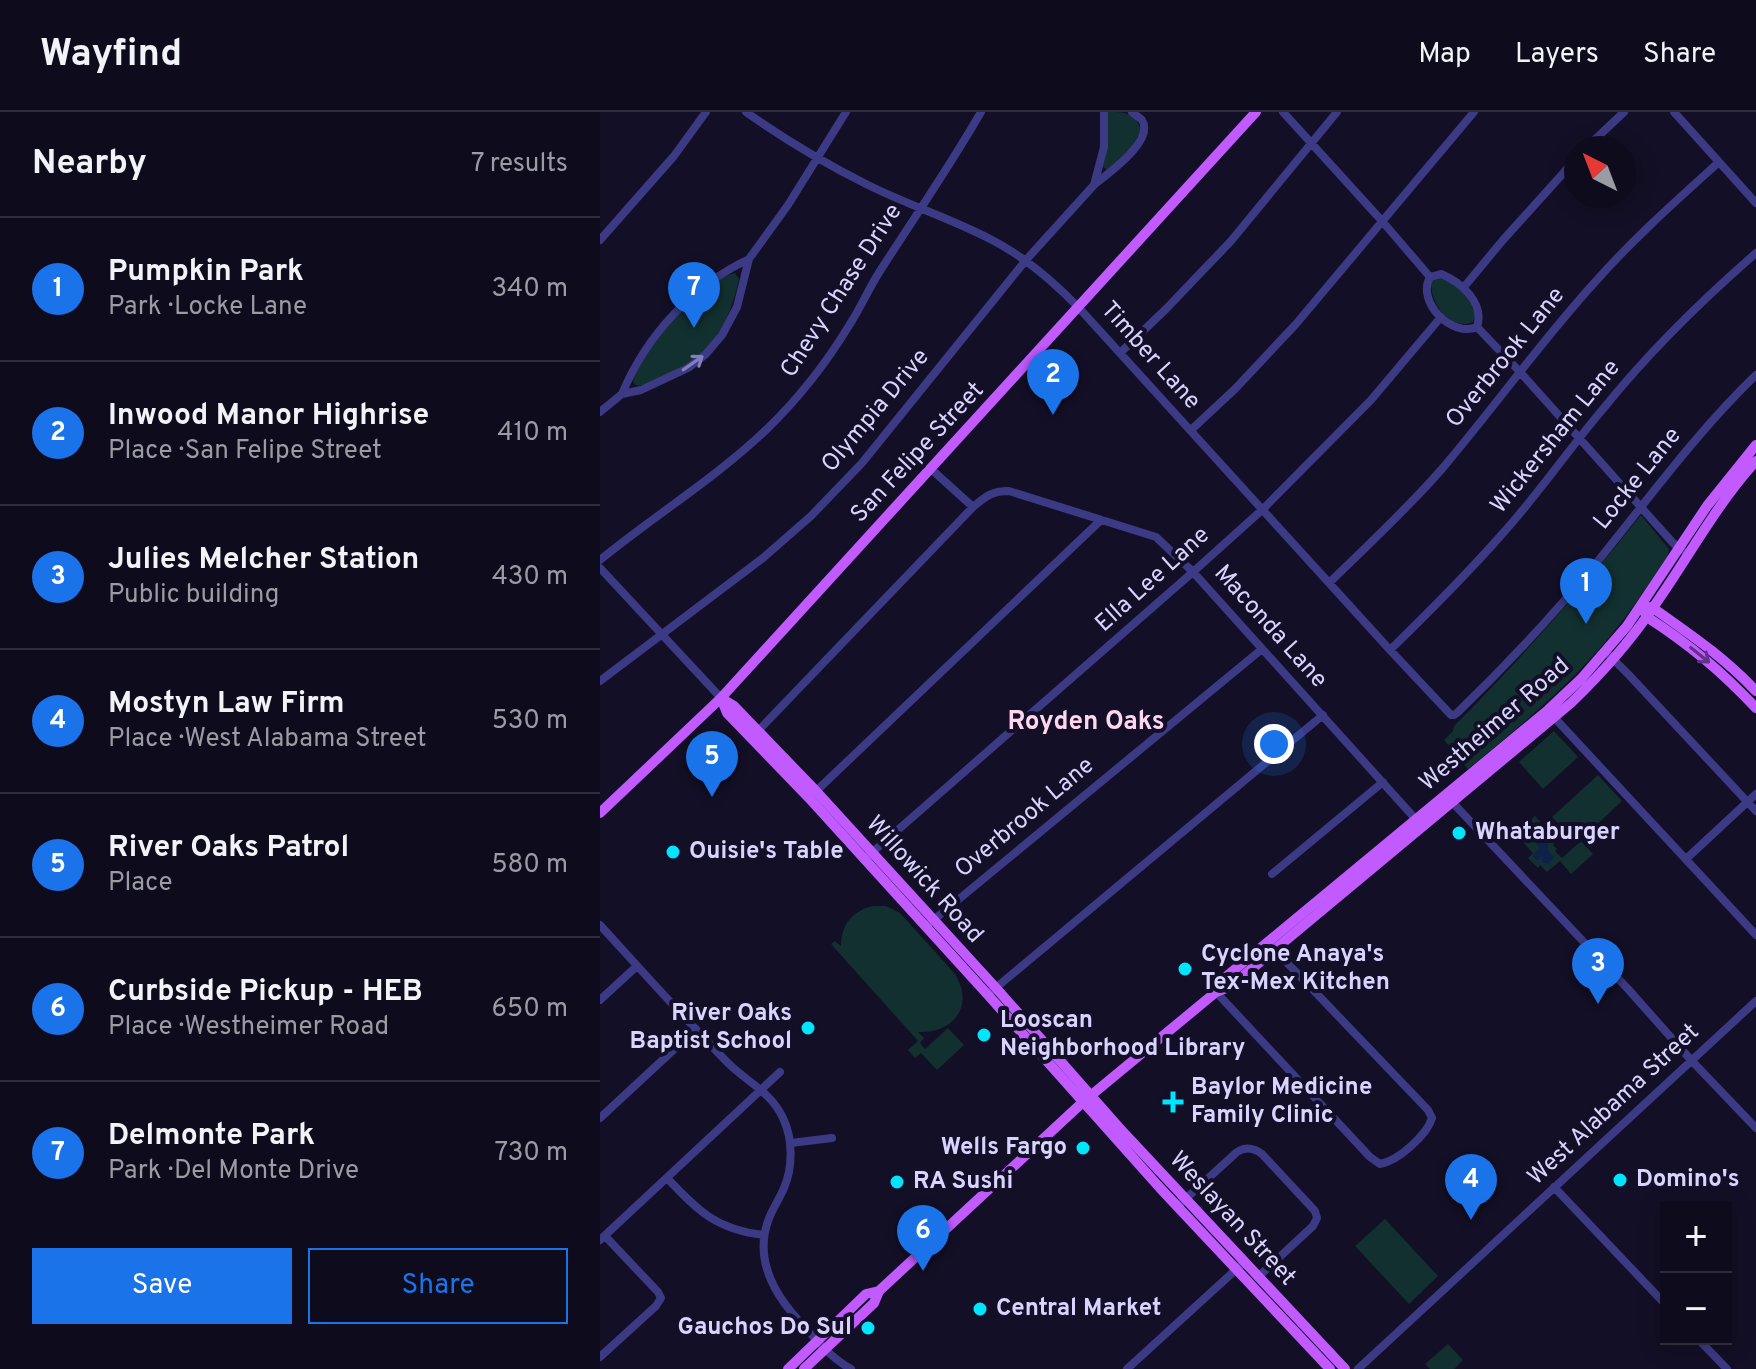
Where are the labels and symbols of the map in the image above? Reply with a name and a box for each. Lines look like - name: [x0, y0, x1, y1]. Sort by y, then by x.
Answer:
- north arrow: [1564, 136, 1636, 208]
- street label: Chevy Chase Drive: [775, 198, 909, 384]
- pin: 7: [668, 262, 720, 328]
- street label: Overbrook Lane: [1440, 281, 1572, 435]
- street label: Timber Lane: [1093, 296, 1207, 416]
- street label: Olympia Drive: [816, 343, 936, 479]
- pin: 2: [1027, 349, 1079, 415]
- street label: Wickersham Lane: [1485, 354, 1627, 520]
- one-way arrow: [682, 355, 703, 372]
- street label: San Felipe Street: [845, 376, 991, 530]
- street label: Locke Lane: [1588, 422, 1688, 536]
- street label: Ella Lee Lane: [1090, 521, 1216, 639]
- pin: 1: [1560, 558, 1612, 624]
- street label: Maconda Lane: [1207, 559, 1333, 695]
- one-way arrow: [1689, 646, 1710, 663]
- street label: Westheimer Road: [1414, 652, 1576, 798]
- district label: Royden Oaks: [1008, 706, 1164, 739]
- your location: [1254, 724, 1294, 764]
- pin: 5: [686, 731, 738, 797]
- street label: Overbrook Lane: [949, 751, 1101, 885]
- street label: Willowick Road: [859, 810, 989, 950]
- place label: Whataburger: [1475, 818, 1620, 848]
- marker: Whataburger: [1450, 824, 1468, 842]
- place label: Ouisie's Table: [689, 837, 844, 867]
- marker: Ouisie's Table: [664, 843, 682, 861]
- pin: 3: [1572, 938, 1624, 1004]
- place label: Cyclone Anaya's Tex-Mex Kitchen: [1201, 940, 1390, 998]
- marker: Cyclone Anaya's Tex-Mex Kitchen: [1176, 960, 1194, 978]
- place label: River Oaks Baptist School: [630, 999, 792, 1057]
- place label: Looscan Neighborhood Library: [1000, 1006, 1245, 1064]
- street label: West Alabama Street: [1522, 1018, 1706, 1192]
- marker: River Oaks Baptist School: [799, 1019, 817, 1037]
- marker: Looscan Neighborhood Library: [975, 1026, 993, 1044]
- place label: Baylor Medicine Family Clinic: [1191, 1073, 1372, 1131]
- marker: Baylor Medicine Family Clinic: [1162, 1091, 1184, 1113]
- place label: Wells Fargo: [941, 1133, 1067, 1163]
- marker: Wells Fargo: [1074, 1139, 1092, 1157]
- street label: Weslayan Street: [1162, 1146, 1302, 1292]
- pin: 4: [1445, 1154, 1497, 1220]
- place label: Domino's: [1636, 1165, 1740, 1195]
- place label: RA Sushi: [913, 1167, 1013, 1197]
- marker: Domino's: [1611, 1171, 1629, 1189]
- marker: RA Sushi: [888, 1173, 906, 1191]
- pin: 6: [897, 1205, 949, 1271]
- place label: Central Market: [996, 1294, 1161, 1324]
- marker: Central Market: [971, 1300, 989, 1318]
- place label: Gauchos Do Sul: [678, 1313, 852, 1343]
- marker: Gauchos Do Sul: [859, 1319, 877, 1337]

